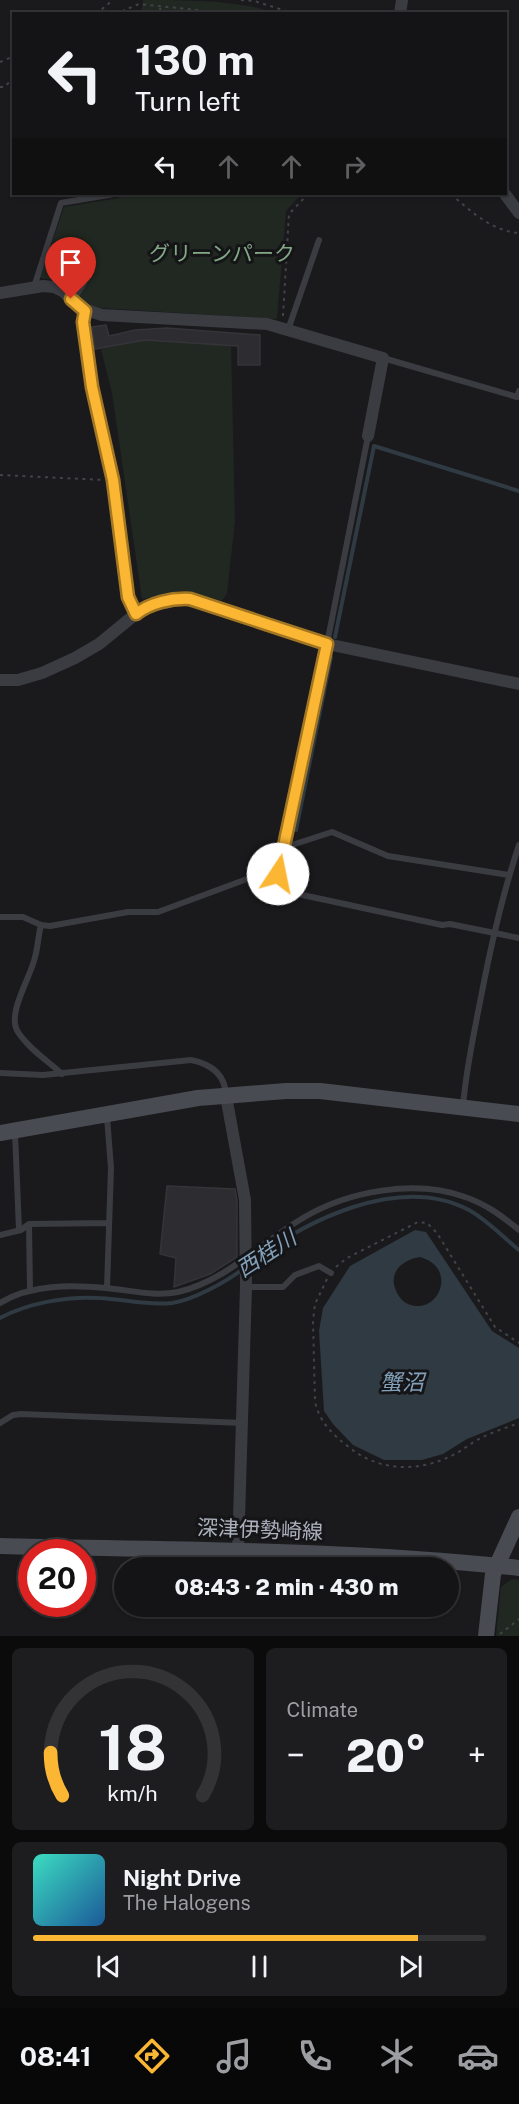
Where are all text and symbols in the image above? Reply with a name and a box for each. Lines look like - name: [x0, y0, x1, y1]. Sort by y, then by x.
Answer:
- text: 130 m: [135, 35, 255, 84]
- icon: left: [36, 36, 114, 114]
- text: Turn left: [135, 85, 241, 117]
- icon: left: [149, 150, 182, 183]
- icon: ahead: [212, 150, 245, 183]
- icon: ahead: [275, 150, 308, 183]
- icon: right: [338, 150, 371, 183]
- pin: [45, 237, 96, 299]
- park label: グリーンパーク: [149, 241, 295, 266]
- icon: arrive: [54, 246, 87, 279]
- position arrow: [246, 842, 310, 906]
- water label: 西桂川: [231, 1223, 302, 1282]
- water label: 蟹沼: [380, 1369, 427, 1395]
- street label: 深津伊勢崎線: [197, 1515, 323, 1544]
- speed limit sign: 20: [18, 1539, 96, 1617]
- text: 08:43 · 2 min · 430 m: [174, 1574, 399, 1600]
- text: Climate: [287, 1698, 358, 1722]
- text: 18: [98, 1711, 167, 1784]
- text: 20°: [346, 1729, 427, 1782]
- text: −: [287, 1736, 305, 1774]
- text: +: [468, 1736, 486, 1774]
- text: km/h: [108, 1781, 158, 1806]
- text: Night Drive: [123, 1865, 241, 1891]
- text: The Halogens: [123, 1891, 251, 1915]
- icon: previous: [92, 1950, 125, 1983]
- icon: pause: [243, 1950, 276, 1983]
- icon: next: [394, 1950, 427, 1983]
- icon: directions: [131, 2035, 173, 2077]
- icon: music: [213, 2035, 255, 2077]
- icon: phone: [294, 2035, 336, 2077]
- icon: climate: [376, 2035, 418, 2077]
- icon: car: [457, 2035, 499, 2077]
- text: 08:41: [20, 2040, 92, 2072]

